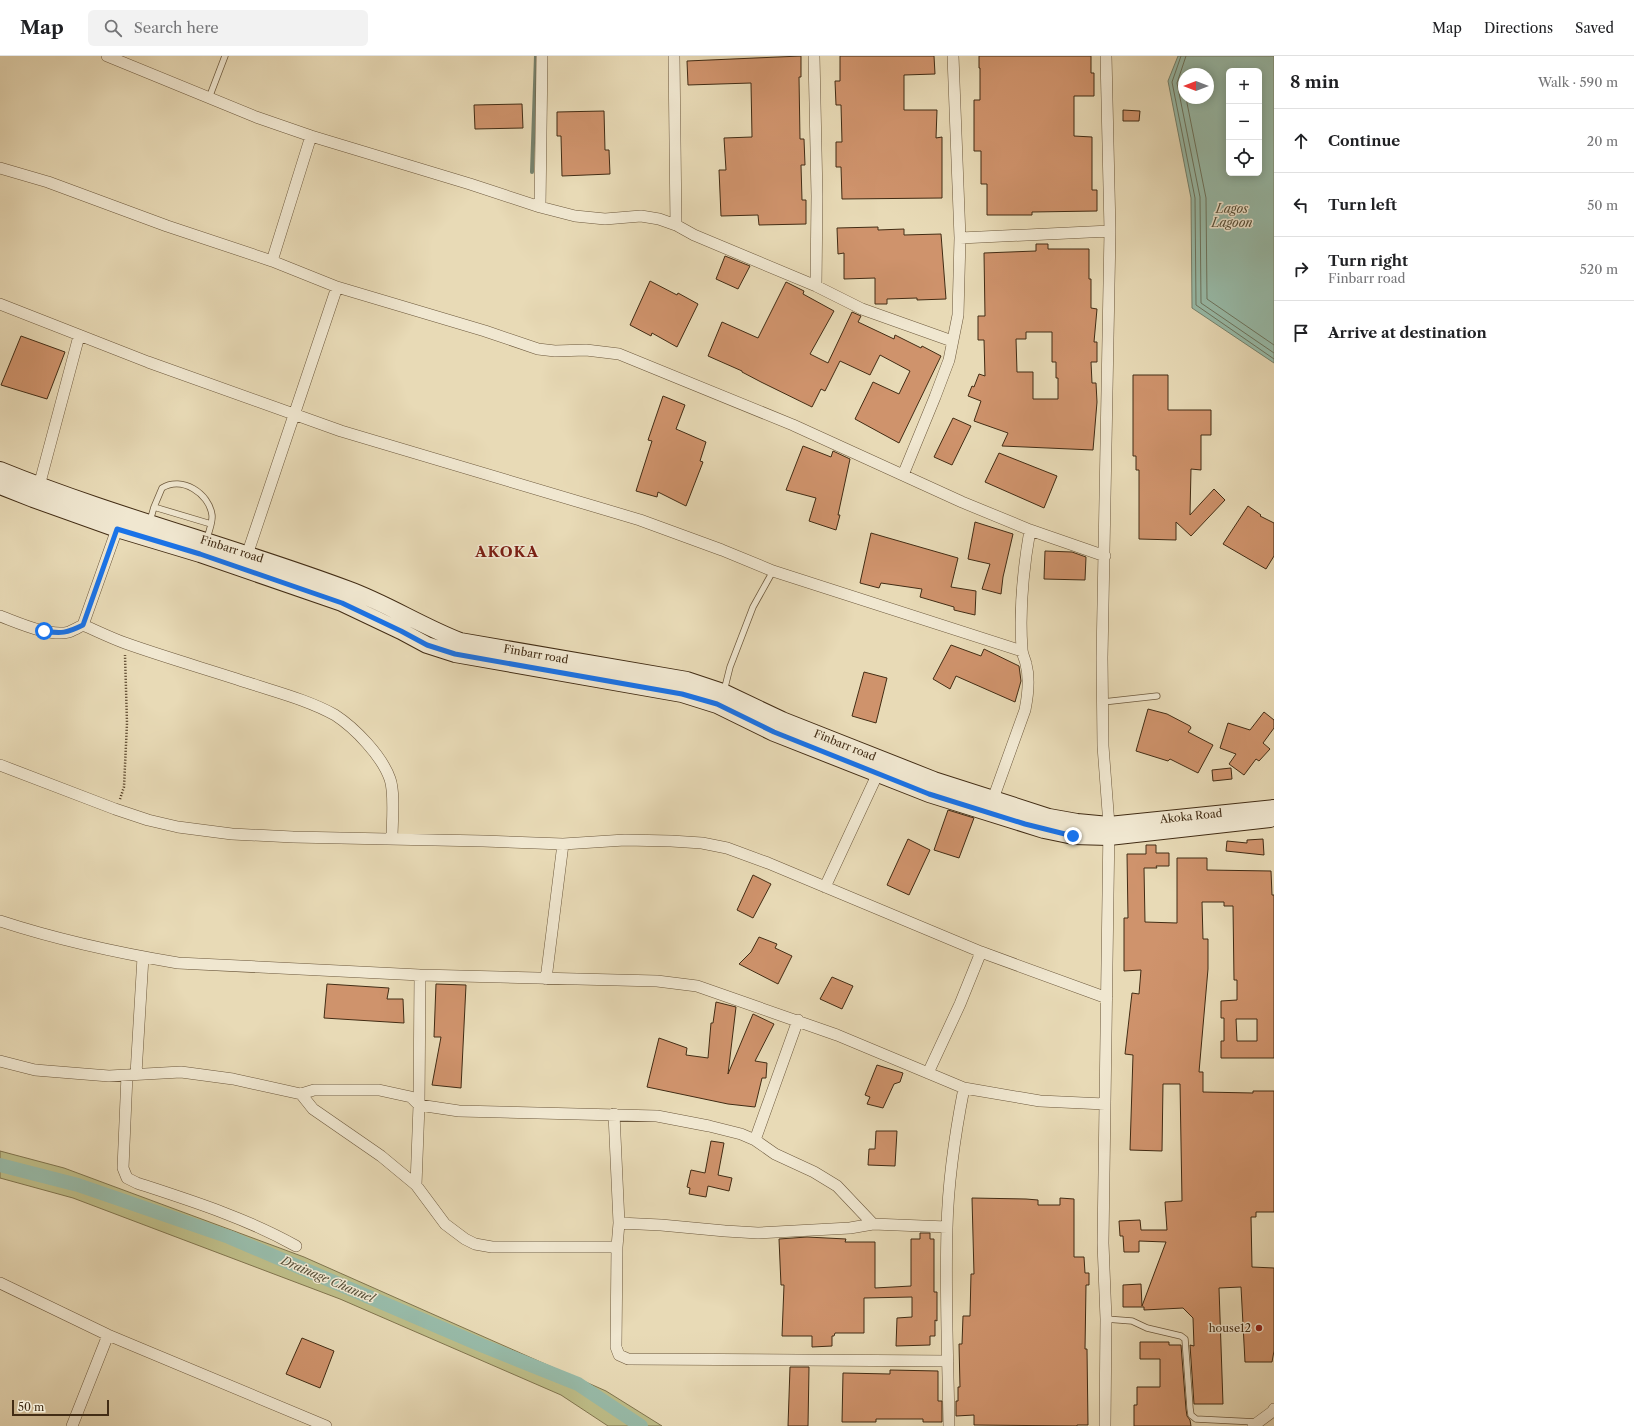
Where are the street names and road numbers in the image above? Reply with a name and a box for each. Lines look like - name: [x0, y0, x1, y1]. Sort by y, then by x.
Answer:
- street label: Finbarr road: [199, 532, 266, 566]
- street label: Finbarr road: [503, 641, 570, 667]
- street label: Finbarr road: [812, 726, 878, 764]
- street label: Akoka Road: [1158, 806, 1223, 826]

